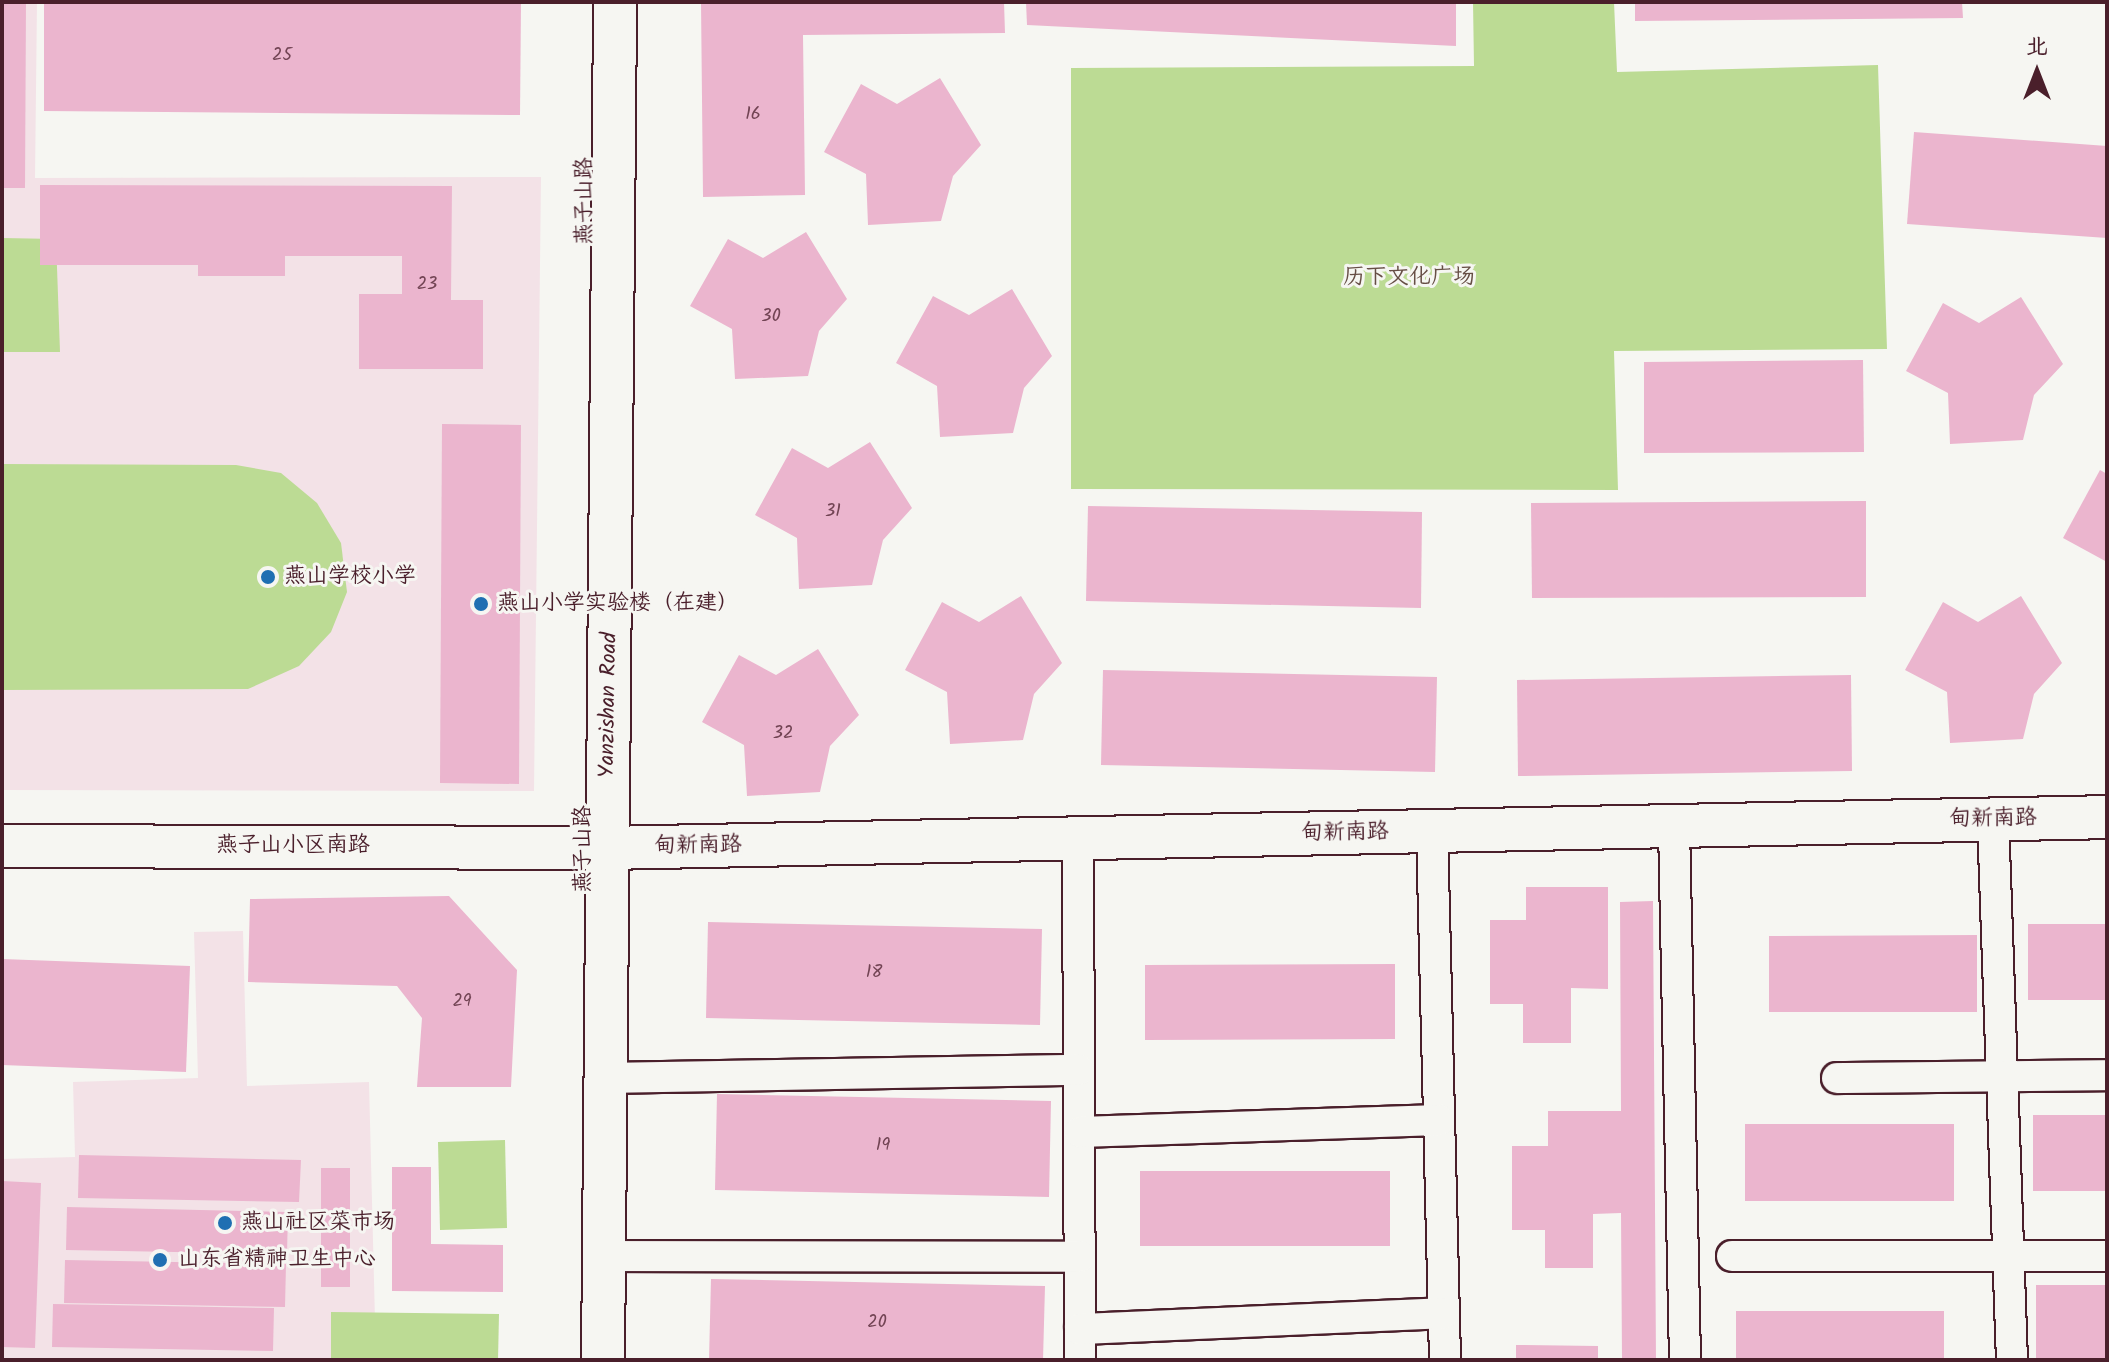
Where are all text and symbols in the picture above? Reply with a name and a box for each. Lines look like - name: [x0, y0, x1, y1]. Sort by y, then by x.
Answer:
- text: 北: [2026, 30, 2048, 65]
- north arrow: [1997, 32, 2077, 112]
- house number: 25: [272, 45, 292, 67]
- house number: 16: [745, 104, 761, 126]
- street label: 燕子山路: [572, 157, 598, 245]
- park label: 历下文化广场: [1343, 265, 1475, 291]
- house number: 23: [417, 274, 437, 296]
- house number: 30: [761, 306, 781, 328]
- house number: 31: [825, 501, 841, 523]
- place label: 燕山学校小学: [284, 564, 416, 590]
- marker: 燕山学校小学: [259, 568, 277, 586]
- place label: 燕山小学实验楼（在建）: [497, 591, 739, 617]
- marker: 燕山小学实验楼（在建）: [472, 595, 490, 613]
- street label: Yanzishan Road: [595, 632, 623, 778]
- house number: 32: [773, 723, 793, 745]
- street label: 燕子山路: [571, 805, 597, 893]
- street label: 甸新南路: [1949, 805, 2037, 833]
- street label: 甸新南路: [1301, 819, 1389, 847]
- street label: 甸新南路: [654, 832, 742, 860]
- street label: 燕子山小区南路: [216, 833, 370, 859]
- house number: 18: [866, 962, 882, 984]
- house number: 29: [452, 991, 472, 1013]
- house number: 19: [876, 1135, 890, 1157]
- place label: 燕山社区菜市场: [241, 1210, 395, 1236]
- marker: 燕山社区菜市场: [216, 1214, 234, 1232]
- place label: 山东省精神卫生中心: [178, 1247, 376, 1273]
- marker: 山东省精神卫生中心: [149, 1249, 171, 1271]
- house number: 20: [867, 1312, 887, 1334]

